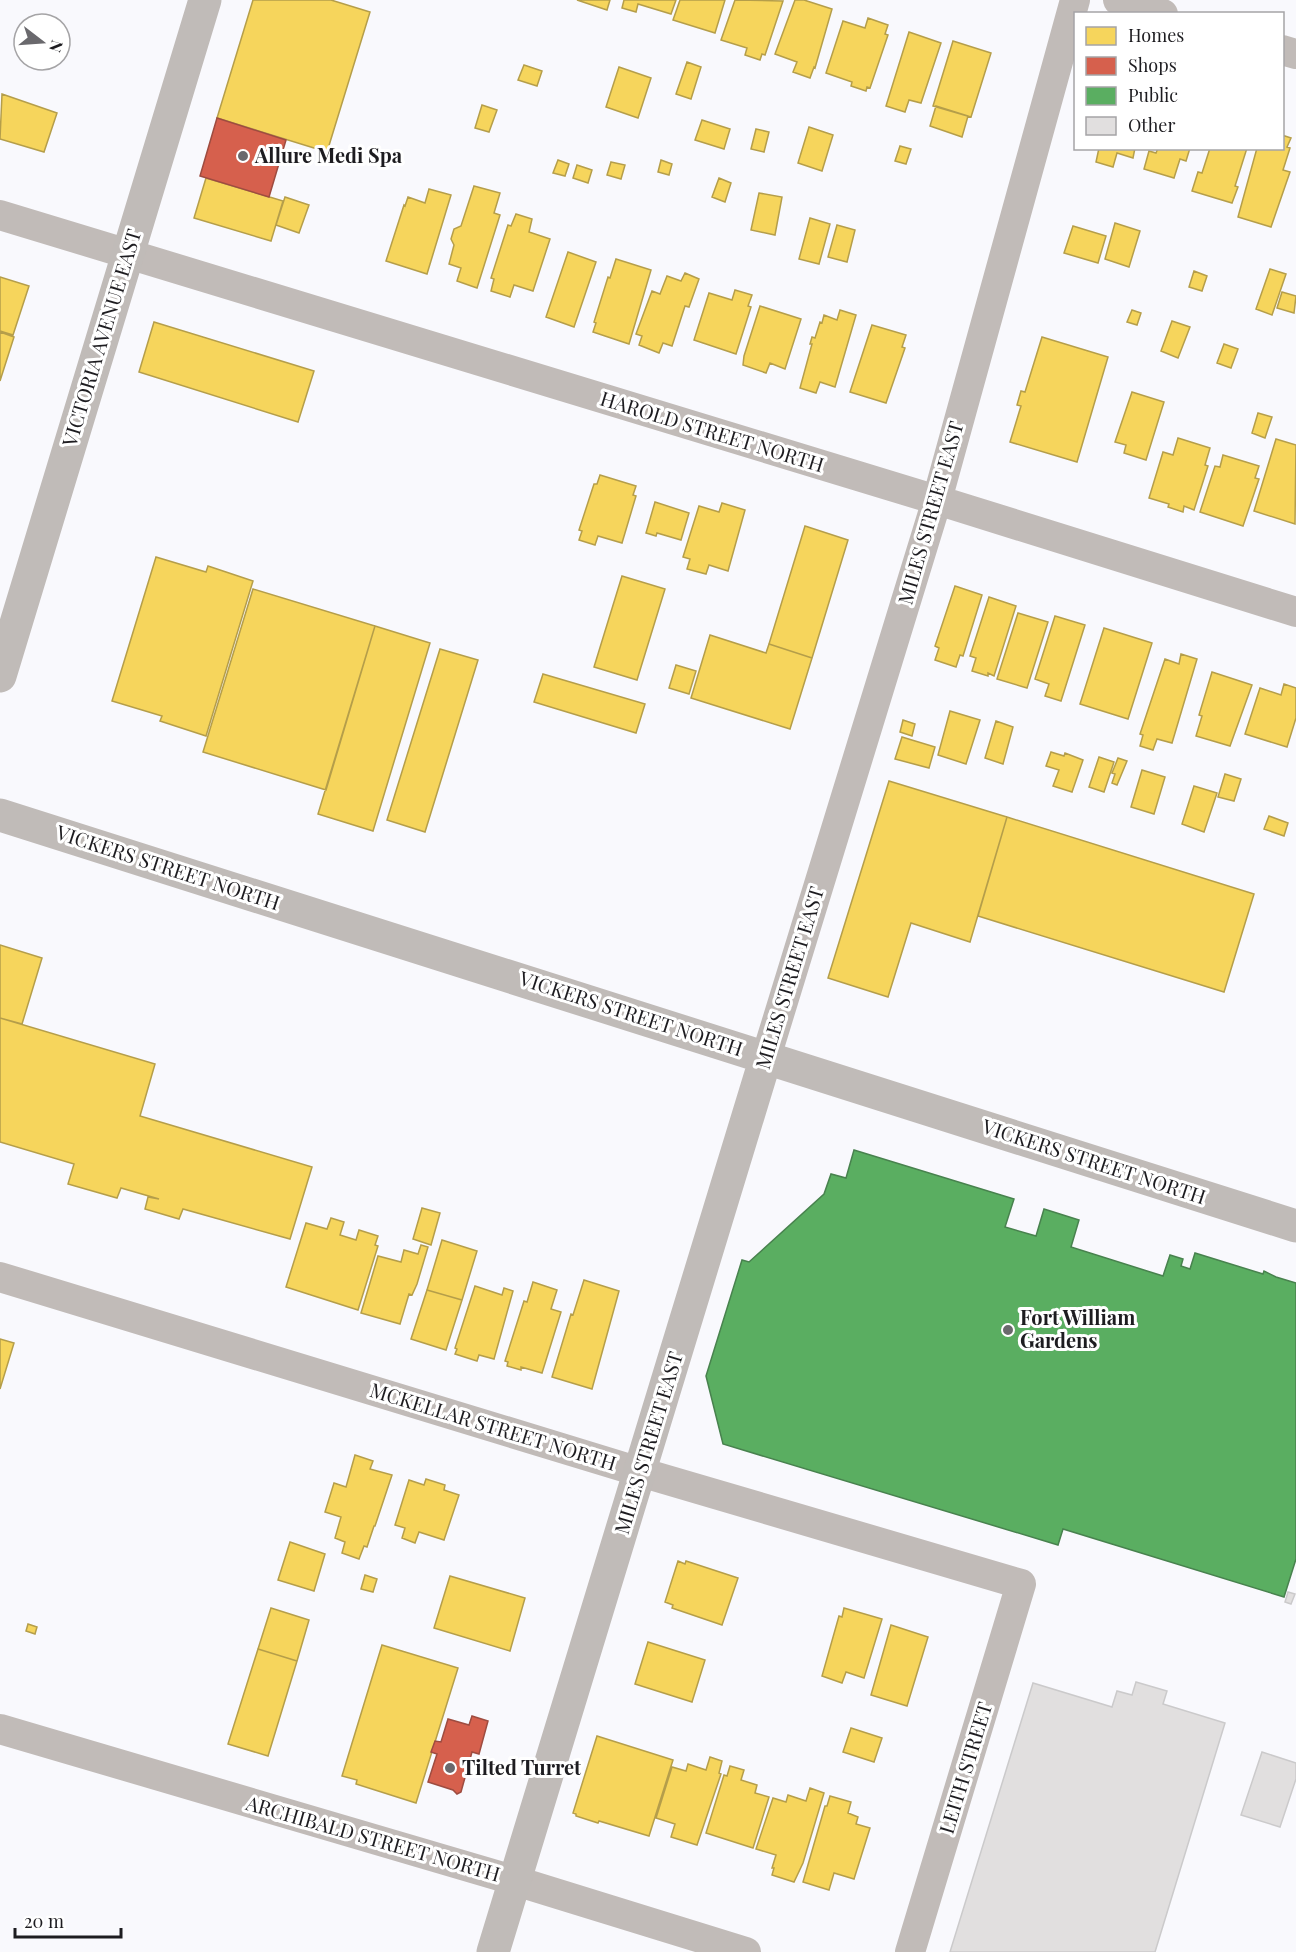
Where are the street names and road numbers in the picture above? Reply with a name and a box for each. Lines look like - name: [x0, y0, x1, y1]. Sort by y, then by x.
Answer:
- street label: VICTORIA AVENUE EAST: [54, 226, 147, 451]
- street label: HAROLD STREET NORTH: [597, 384, 828, 477]
- street label: MILES STREET EAST: [890, 418, 969, 607]
- street label: VICKERS STREET NORTH: [52, 817, 284, 915]
- street label: MILES STREET EAST: [748, 883, 829, 1072]
- street label: VICKERS STREET NORTH: [515, 963, 747, 1061]
- street label: VICKERS STREET NORTH: [978, 1111, 1210, 1209]
- street label: MILES STREET EAST: [607, 1348, 688, 1537]
- street label: MCKELLAR STREET NORTH: [367, 1375, 620, 1476]
- street label: LEITH STREET: [932, 1698, 997, 1837]
- street label: ARCHIBALD STREET NORTH: [242, 1788, 504, 1887]

